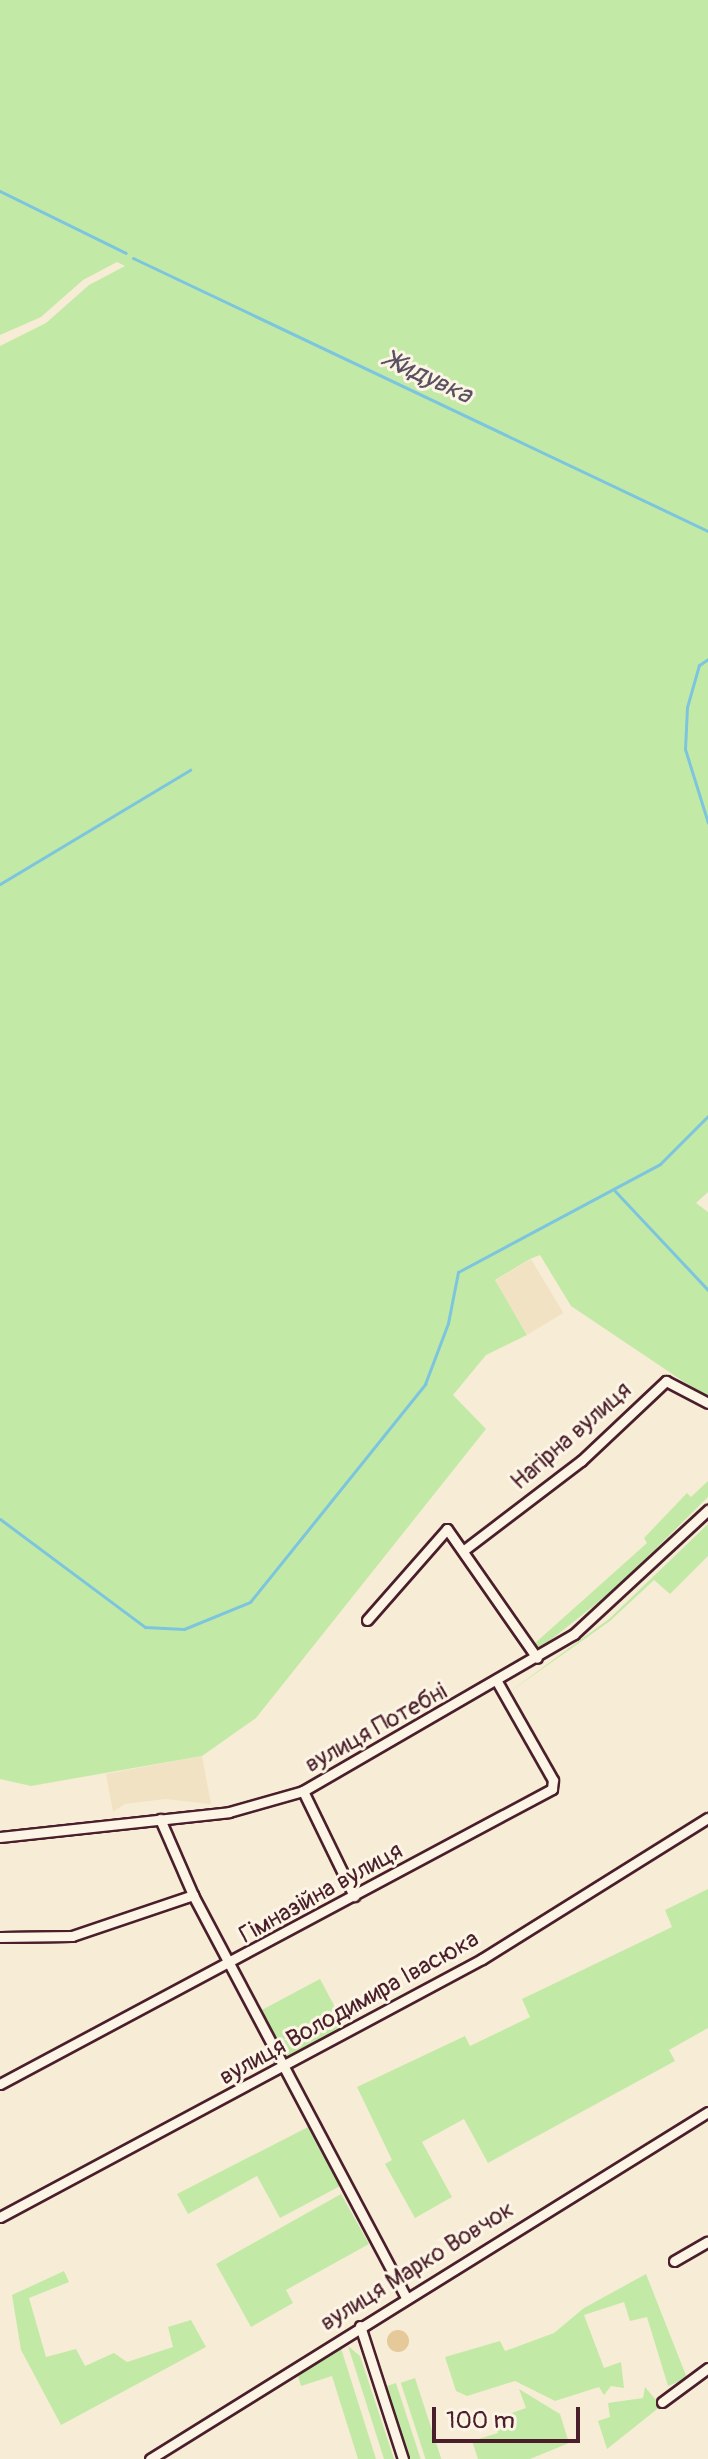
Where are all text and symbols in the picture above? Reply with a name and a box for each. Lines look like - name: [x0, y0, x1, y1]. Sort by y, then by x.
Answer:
- water label: Жидувка: [380, 344, 476, 412]
- street label: Нагірна вулиця: [505, 1376, 637, 1496]
- street label: вулиця Потебні: [300, 1677, 452, 1779]
- street label: Гімназійна вулиця: [234, 1836, 408, 1950]
- street label: вулиця Володимира Івасюка: [214, 1925, 484, 2091]
- street label: вулиця Марко Вовчок: [315, 2195, 519, 2337]
- scale bar: [436, 2391, 584, 2441]
- text: 100 m: [446, 2406, 515, 2435]

